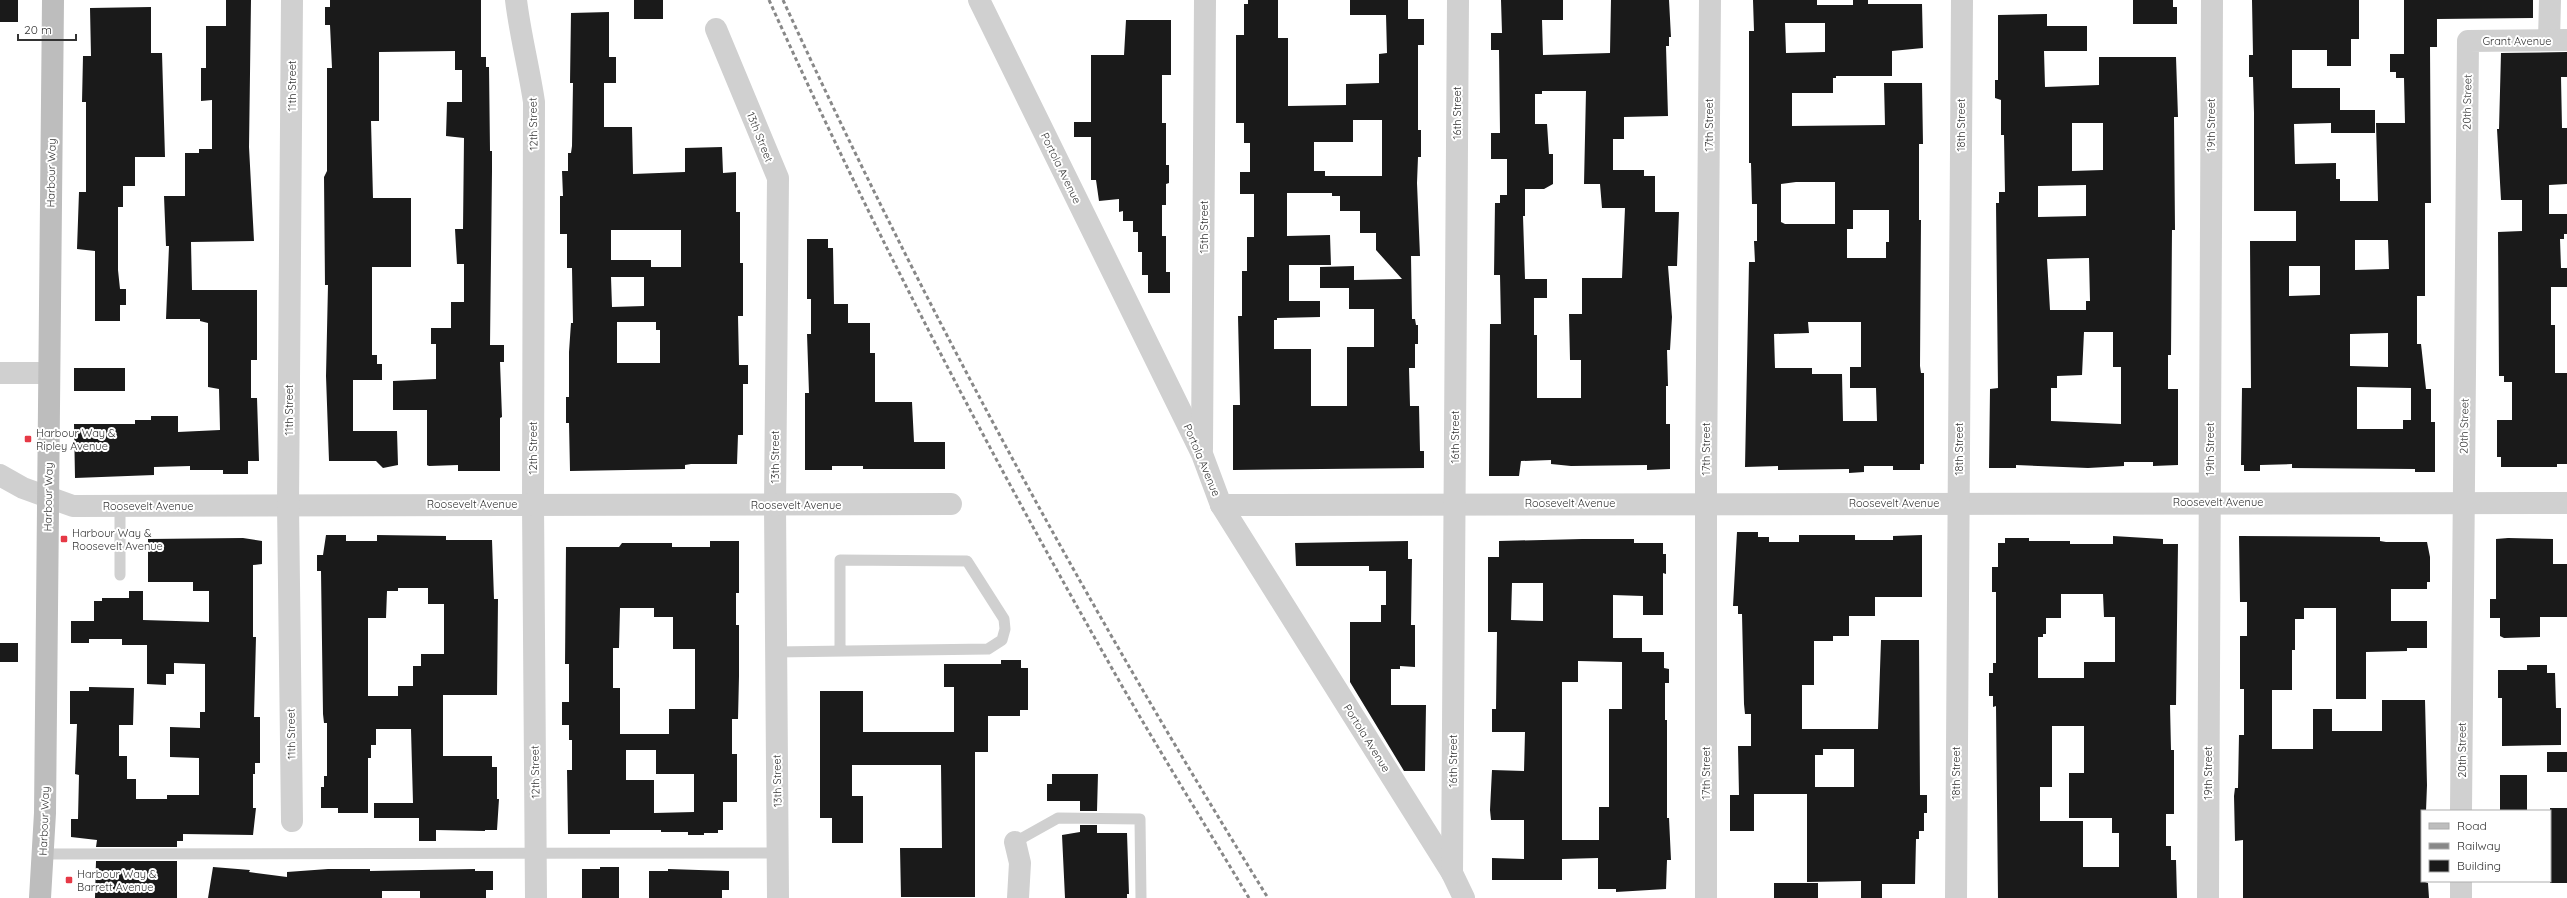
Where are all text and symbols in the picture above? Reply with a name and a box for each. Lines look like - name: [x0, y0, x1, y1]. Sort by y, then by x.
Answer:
- scale bar: [18, 16, 76, 42]
- text: 20 m: [24, 22, 52, 37]
- street label: Grant Avenue: [2482, 34, 2552, 48]
- street label: 11th Street: [285, 60, 299, 112]
- street label: 20th Street: [2460, 74, 2474, 130]
- street label: 16th Street: [1450, 86, 1464, 140]
- street label: 12th Street: [526, 97, 540, 151]
- street label: 17th Street: [1702, 98, 1716, 151]
- street label: 18th Street: [1954, 98, 1968, 152]
- street label: 19th Street: [2204, 98, 2218, 152]
- street label: 13th Street: [744, 110, 776, 164]
- street label: Portola Avenue: [1038, 130, 1084, 206]
- street label: Harbour Way: [43, 138, 59, 208]
- street label: 15th Street: [1197, 200, 1211, 254]
- street label: 11th Street: [282, 384, 296, 436]
- street label: 20th Street: [2457, 398, 2471, 454]
- street label: 16th Street: [1448, 410, 1462, 464]
- street label: 12th Street: [526, 421, 540, 475]
- street label: Portola Avenue: [1180, 422, 1224, 498]
- street label: 17th Street: [1699, 422, 1713, 475]
- street label: 18th Street: [1952, 422, 1966, 476]
- street label: 19th Street: [2203, 422, 2217, 476]
- place label: Harbour Way & Ripley Avenue: [36, 426, 116, 453]
- street label: 13th Street: [768, 430, 782, 483]
- marker: Harbour Way & Ripley Avenue: [23, 434, 33, 444]
- street label: Harbour Way: [40, 462, 56, 532]
- street label: Roosevelt Avenue: [2173, 495, 2263, 509]
- street label: Roosevelt Avenue: [1525, 496, 1615, 510]
- street label: Roosevelt Avenue: [1849, 496, 1939, 510]
- street label: Roosevelt Avenue: [427, 497, 517, 511]
- street label: Roosevelt Avenue: [751, 498, 841, 512]
- street label: Roosevelt Avenue: [103, 499, 193, 513]
- place label: Harbour Way & Roosevelt Avenue: [72, 526, 163, 553]
- marker: Harbour Way & Roosevelt Avenue: [59, 534, 69, 544]
- street label: Portola Avenue: [1341, 701, 1393, 775]
- street label: 11th Street: [284, 708, 298, 760]
- street label: 20th Street: [2455, 722, 2469, 778]
- street label: 16th Street: [1446, 734, 1460, 788]
- street label: 12th Street: [528, 745, 542, 799]
- street label: 17th Street: [1699, 746, 1713, 799]
- street label: 18th Street: [1949, 746, 1963, 800]
- street label: 19th Street: [2201, 746, 2215, 800]
- street label: 13th Street: [770, 754, 784, 808]
- street label: Harbour Way: [36, 786, 52, 856]
- legend: [2421, 810, 2551, 882]
- text: Road: [2457, 818, 2487, 833]
- text: Railway: [2457, 838, 2501, 853]
- text: Building: [2457, 858, 2501, 873]
- place label: Harbour Way & Barrett Avenue: [77, 867, 157, 894]
- marker: Harbour Way & Barrett Avenue: [64, 875, 74, 885]

